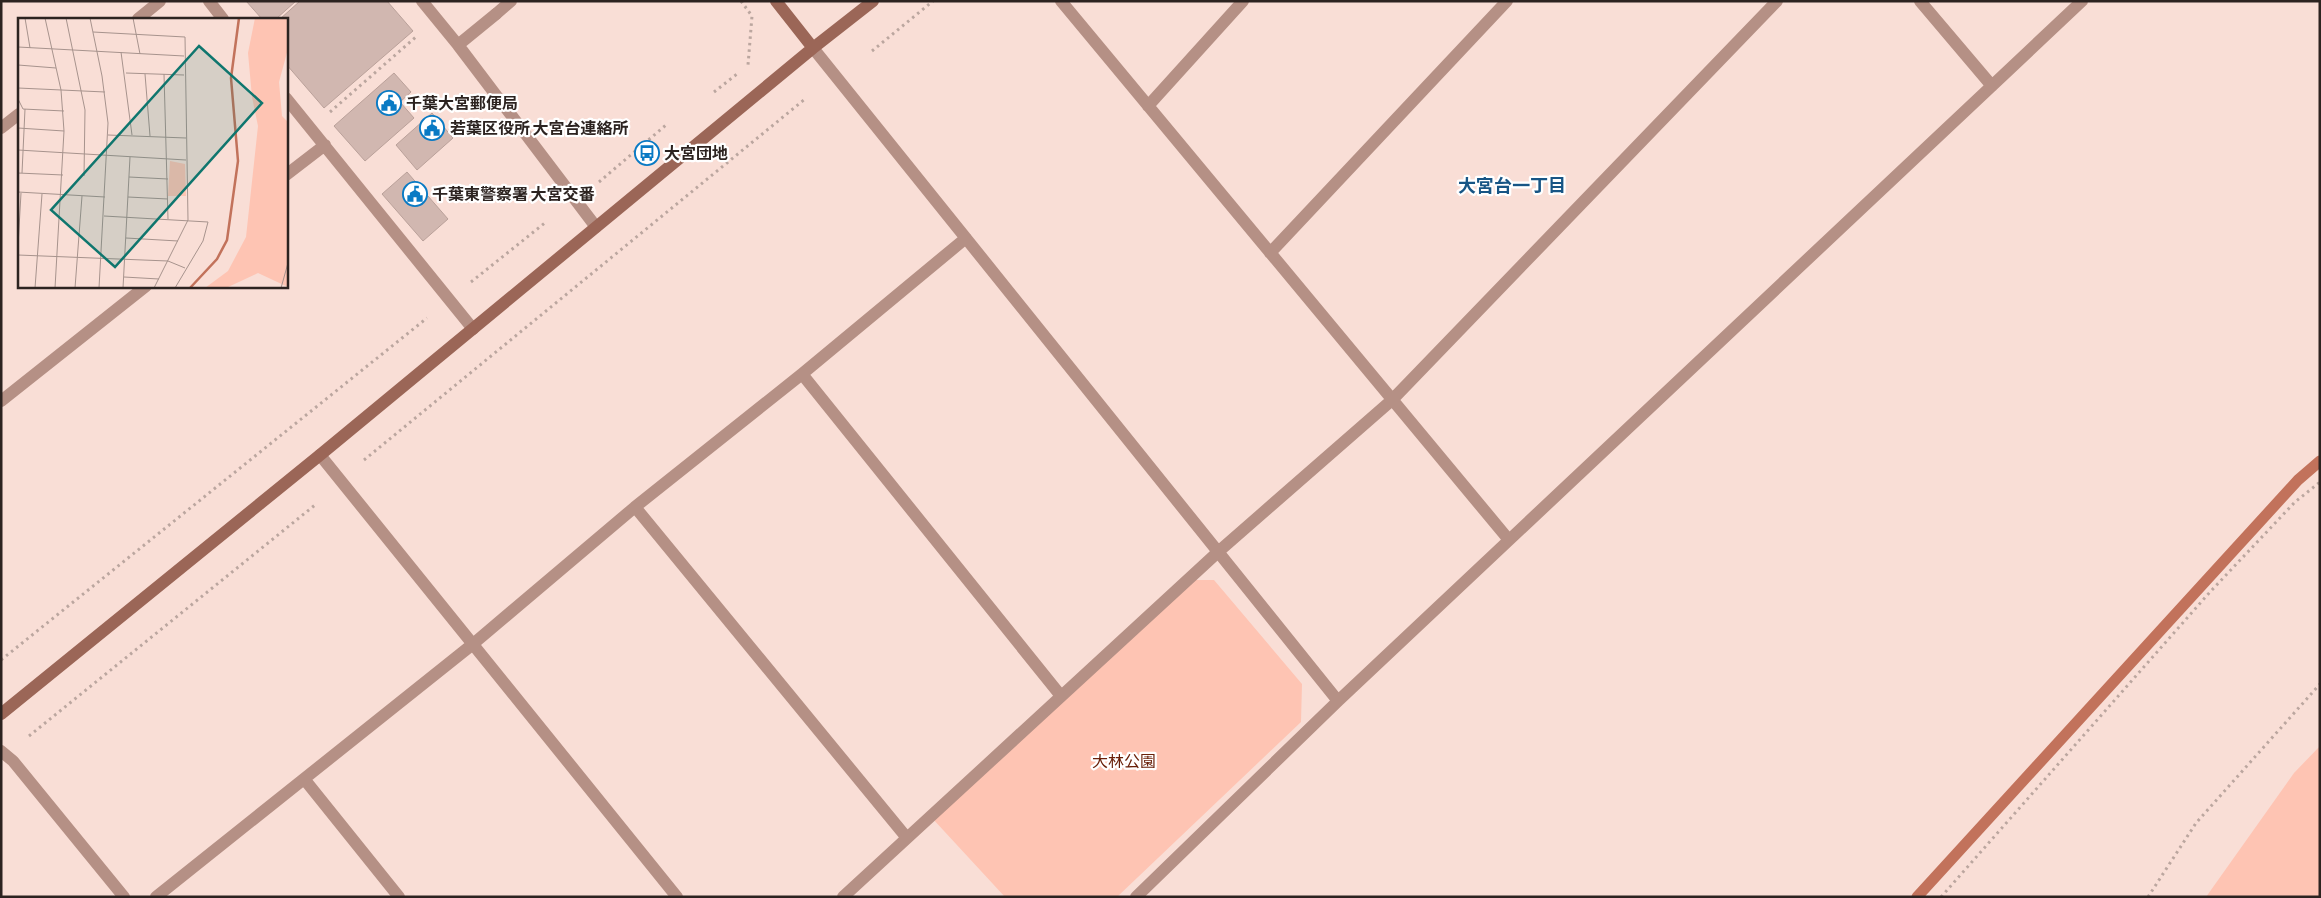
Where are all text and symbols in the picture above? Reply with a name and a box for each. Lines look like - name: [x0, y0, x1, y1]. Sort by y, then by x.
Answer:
- inset map: [18, 18, 288, 288]
- public building icon: 千葉大宮郵便局: [376, 90, 402, 116]
- place label: 千葉大宮郵便局: [406, 95, 518, 114]
- public building icon: 若葉区役所 大宮台連絡所: [419, 115, 445, 141]
- place label: 若葉区役所 大宮台連絡所: [450, 120, 629, 139]
- bus stop icon: 大宮団地: [634, 140, 660, 166]
- place label: 大宮団地: [664, 145, 728, 164]
- district label: 大宮台一丁目: [1458, 176, 1566, 197]
- public building icon: 千葉東警察署 大宮交番: [402, 181, 428, 207]
- place label: 千葉東警察署 大宮交番: [432, 186, 595, 205]
- park label: 大林公園: [1092, 753, 1156, 772]

